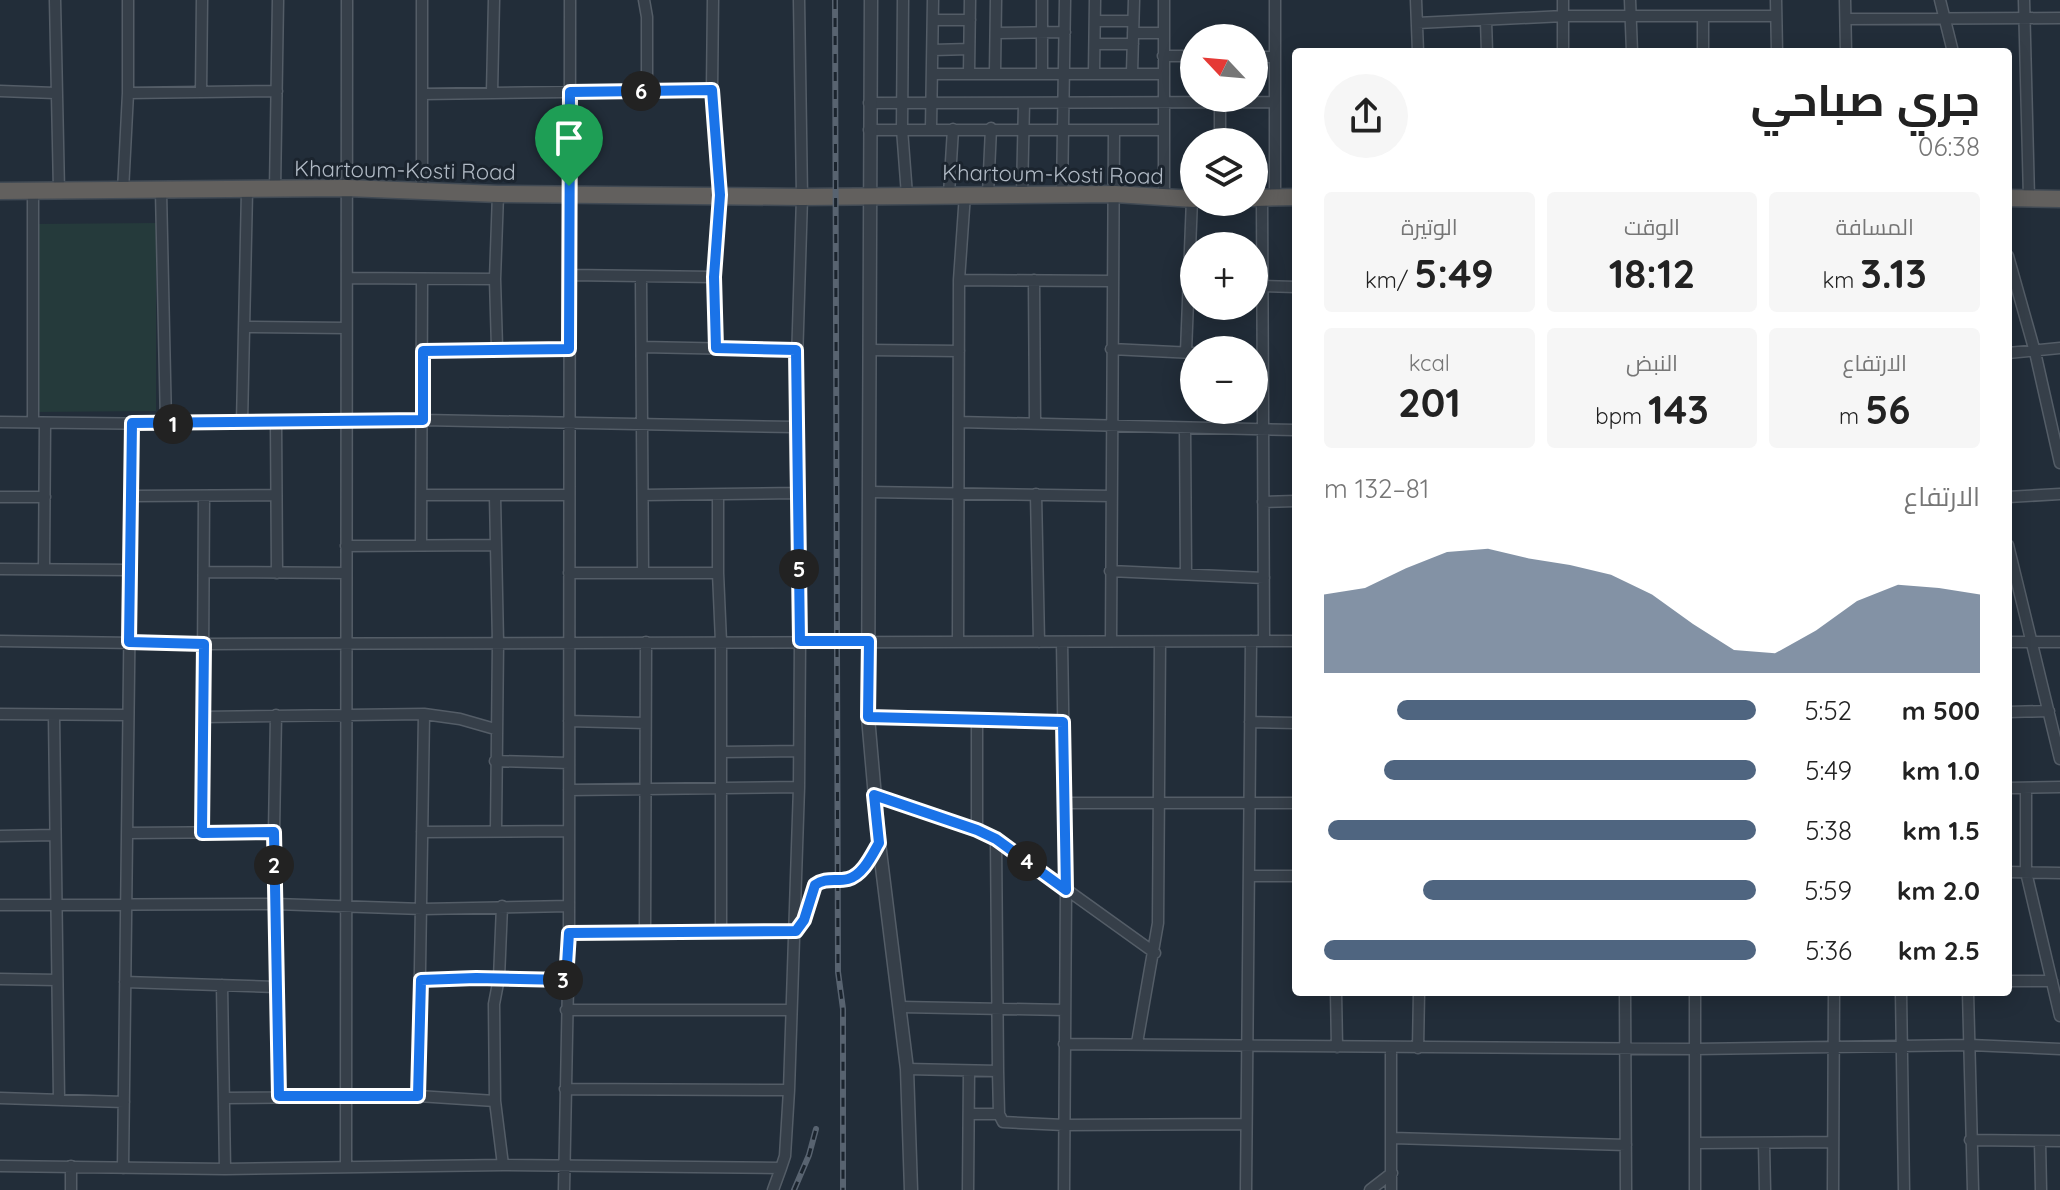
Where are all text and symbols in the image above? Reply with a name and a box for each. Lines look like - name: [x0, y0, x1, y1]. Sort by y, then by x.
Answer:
- north arrow: [1180, 24, 1268, 112]
- map controls: [1180, 24, 1268, 424]
- pin: 6: [621, 71, 661, 111]
- text: جري صباحي: [1751, 72, 1980, 127]
- button: share: [1324, 74, 1408, 158]
- text: 6: [635, 77, 647, 105]
- pin: [535, 104, 603, 186]
- icon: arrive: [547, 116, 591, 160]
- button: layers: [1180, 128, 1268, 216]
- text: 06:38: [1918, 130, 1980, 163]
- street label: Khartoum-Kosti Road: [294, 154, 516, 186]
- street label: Khartoum-Kosti Road: [942, 158, 1164, 190]
- text: الوتيرة: [1401, 213, 1458, 241]
- text: الوقت: [1624, 213, 1680, 241]
- text: المسافة: [1836, 213, 1914, 241]
- button: +: [1180, 232, 1268, 320]
- text: 5:49: [1414, 248, 1494, 298]
- text: 18:12: [1609, 248, 1695, 298]
- text: 3.13: [1860, 248, 1927, 298]
- text: /km: [1365, 266, 1414, 294]
- text: km: [1823, 266, 1860, 294]
- button: −: [1180, 336, 1268, 424]
- text: kcal: [1409, 349, 1450, 377]
- text: النبض: [1626, 349, 1678, 377]
- text: الارتفاع: [1842, 349, 1907, 377]
- text: 201: [1398, 377, 1461, 427]
- text: 143: [1648, 384, 1709, 434]
- text: 56: [1865, 384, 1910, 434]
- text: bpm: [1595, 402, 1648, 430]
- text: m: [1839, 402, 1865, 430]
- pin: 1: [153, 404, 193, 444]
- text: 1: [169, 410, 177, 438]
- text: 81–132 m: [1324, 472, 1429, 505]
- text: الارتفاع: [1904, 480, 1980, 513]
- pin: 5: [779, 549, 819, 589]
- text: 5: [793, 555, 805, 583]
- text: 5:52: [1804, 694, 1852, 727]
- text: 500 m: [1902, 694, 1980, 727]
- text: 5:49: [1805, 754, 1852, 787]
- text: 1.0 km: [1901, 754, 1980, 787]
- text: 5:38: [1805, 814, 1852, 847]
- text: 1.5 km: [1902, 814, 1980, 847]
- pin: 4: [1007, 841, 1047, 881]
- pin: 2: [254, 845, 294, 885]
- text: 4: [1021, 847, 1033, 875]
- text: 2: [268, 851, 280, 879]
- text: 5:59: [1804, 874, 1852, 907]
- text: 2.0 km: [1897, 874, 1980, 907]
- text: 5:36: [1805, 934, 1852, 967]
- text: 2.5 km: [1898, 934, 1980, 967]
- pin: 3: [543, 960, 583, 1000]
- text: 3: [557, 966, 569, 994]

